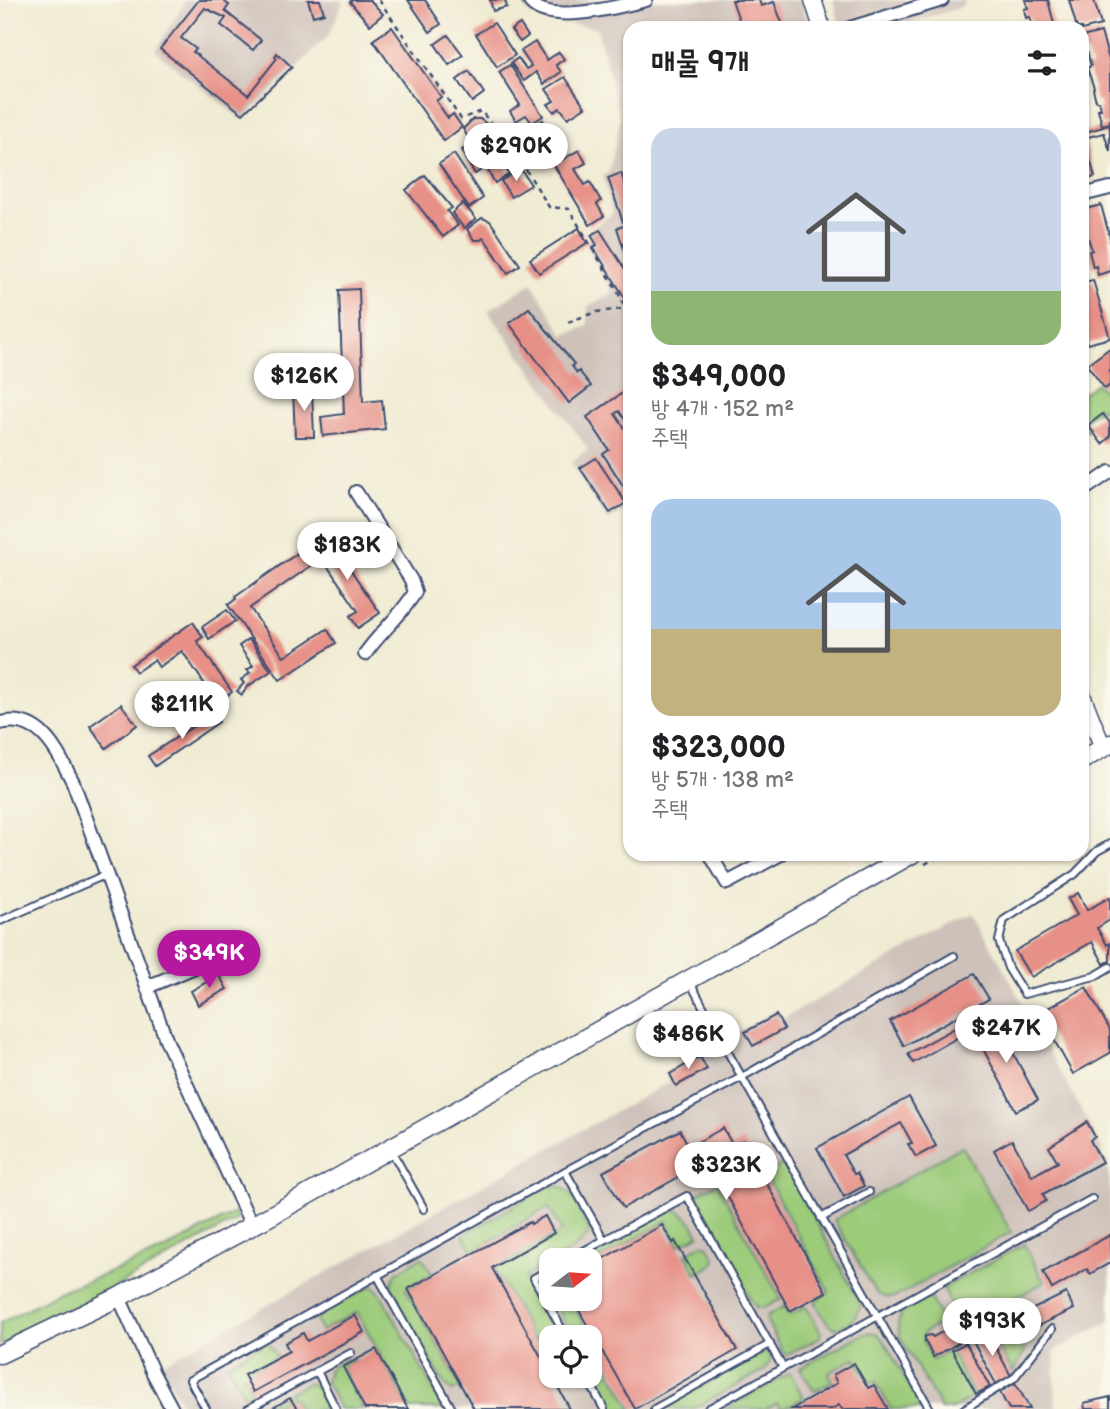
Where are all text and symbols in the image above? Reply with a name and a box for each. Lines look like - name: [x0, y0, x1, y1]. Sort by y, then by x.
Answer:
- icon: filters: [1023, 44, 1061, 82]
- text: 매물 9개: [651, 45, 749, 81]
- pin: $290K: [467, 124, 565, 183]
- text: $290K: [480, 132, 552, 160]
- icon: home: [793, 174, 919, 300]
- pin: $126K: [255, 354, 353, 413]
- text: $349,000: [651, 359, 786, 395]
- text: $126K: [270, 362, 338, 390]
- text: 방 4개 · 152 m²: [651, 395, 794, 423]
- text: 주택: [651, 424, 688, 452]
- pin: $183K: [298, 522, 396, 582]
- text: $183K: [313, 531, 381, 559]
- icon: home: [793, 545, 919, 671]
- pin: $211K: [133, 682, 231, 741]
- text: $211K: [150, 690, 214, 718]
- text: $323,000: [651, 730, 786, 766]
- text: 방 5개 · 138 m²: [651, 766, 794, 794]
- text: 주택: [651, 795, 688, 823]
- pin: $349K: [160, 930, 258, 990]
- text: $349K: [173, 939, 245, 967]
- pin: $247K: [957, 1006, 1055, 1065]
- pin: $486K: [639, 1012, 737, 1071]
- text: $247K: [971, 1014, 1041, 1042]
- text: $486K: [652, 1020, 724, 1048]
- pin: $323K: [677, 1142, 775, 1202]
- text: $323K: [691, 1151, 761, 1179]
- north arrow: [539, 1248, 602, 1311]
- map controls: [539, 1248, 602, 1388]
- pin: $193K: [943, 1298, 1041, 1358]
- text: $193K: [958, 1307, 1026, 1335]
- button: locate: [539, 1325, 602, 1388]

